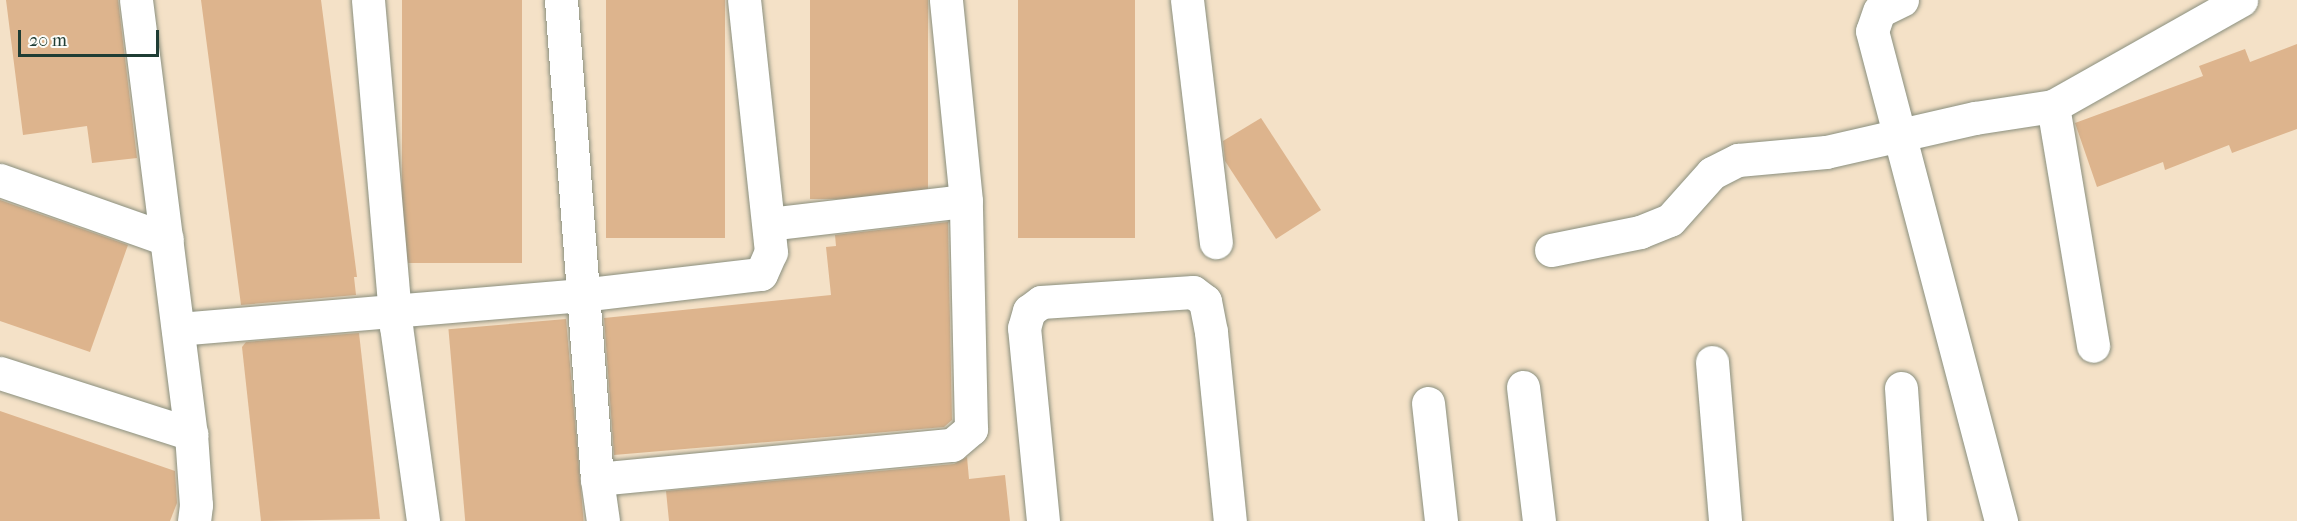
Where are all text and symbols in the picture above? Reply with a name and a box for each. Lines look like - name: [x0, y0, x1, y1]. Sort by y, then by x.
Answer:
- scale bar: [21, 18, 162, 56]
- text: 20 m: [29, 30, 67, 51]

